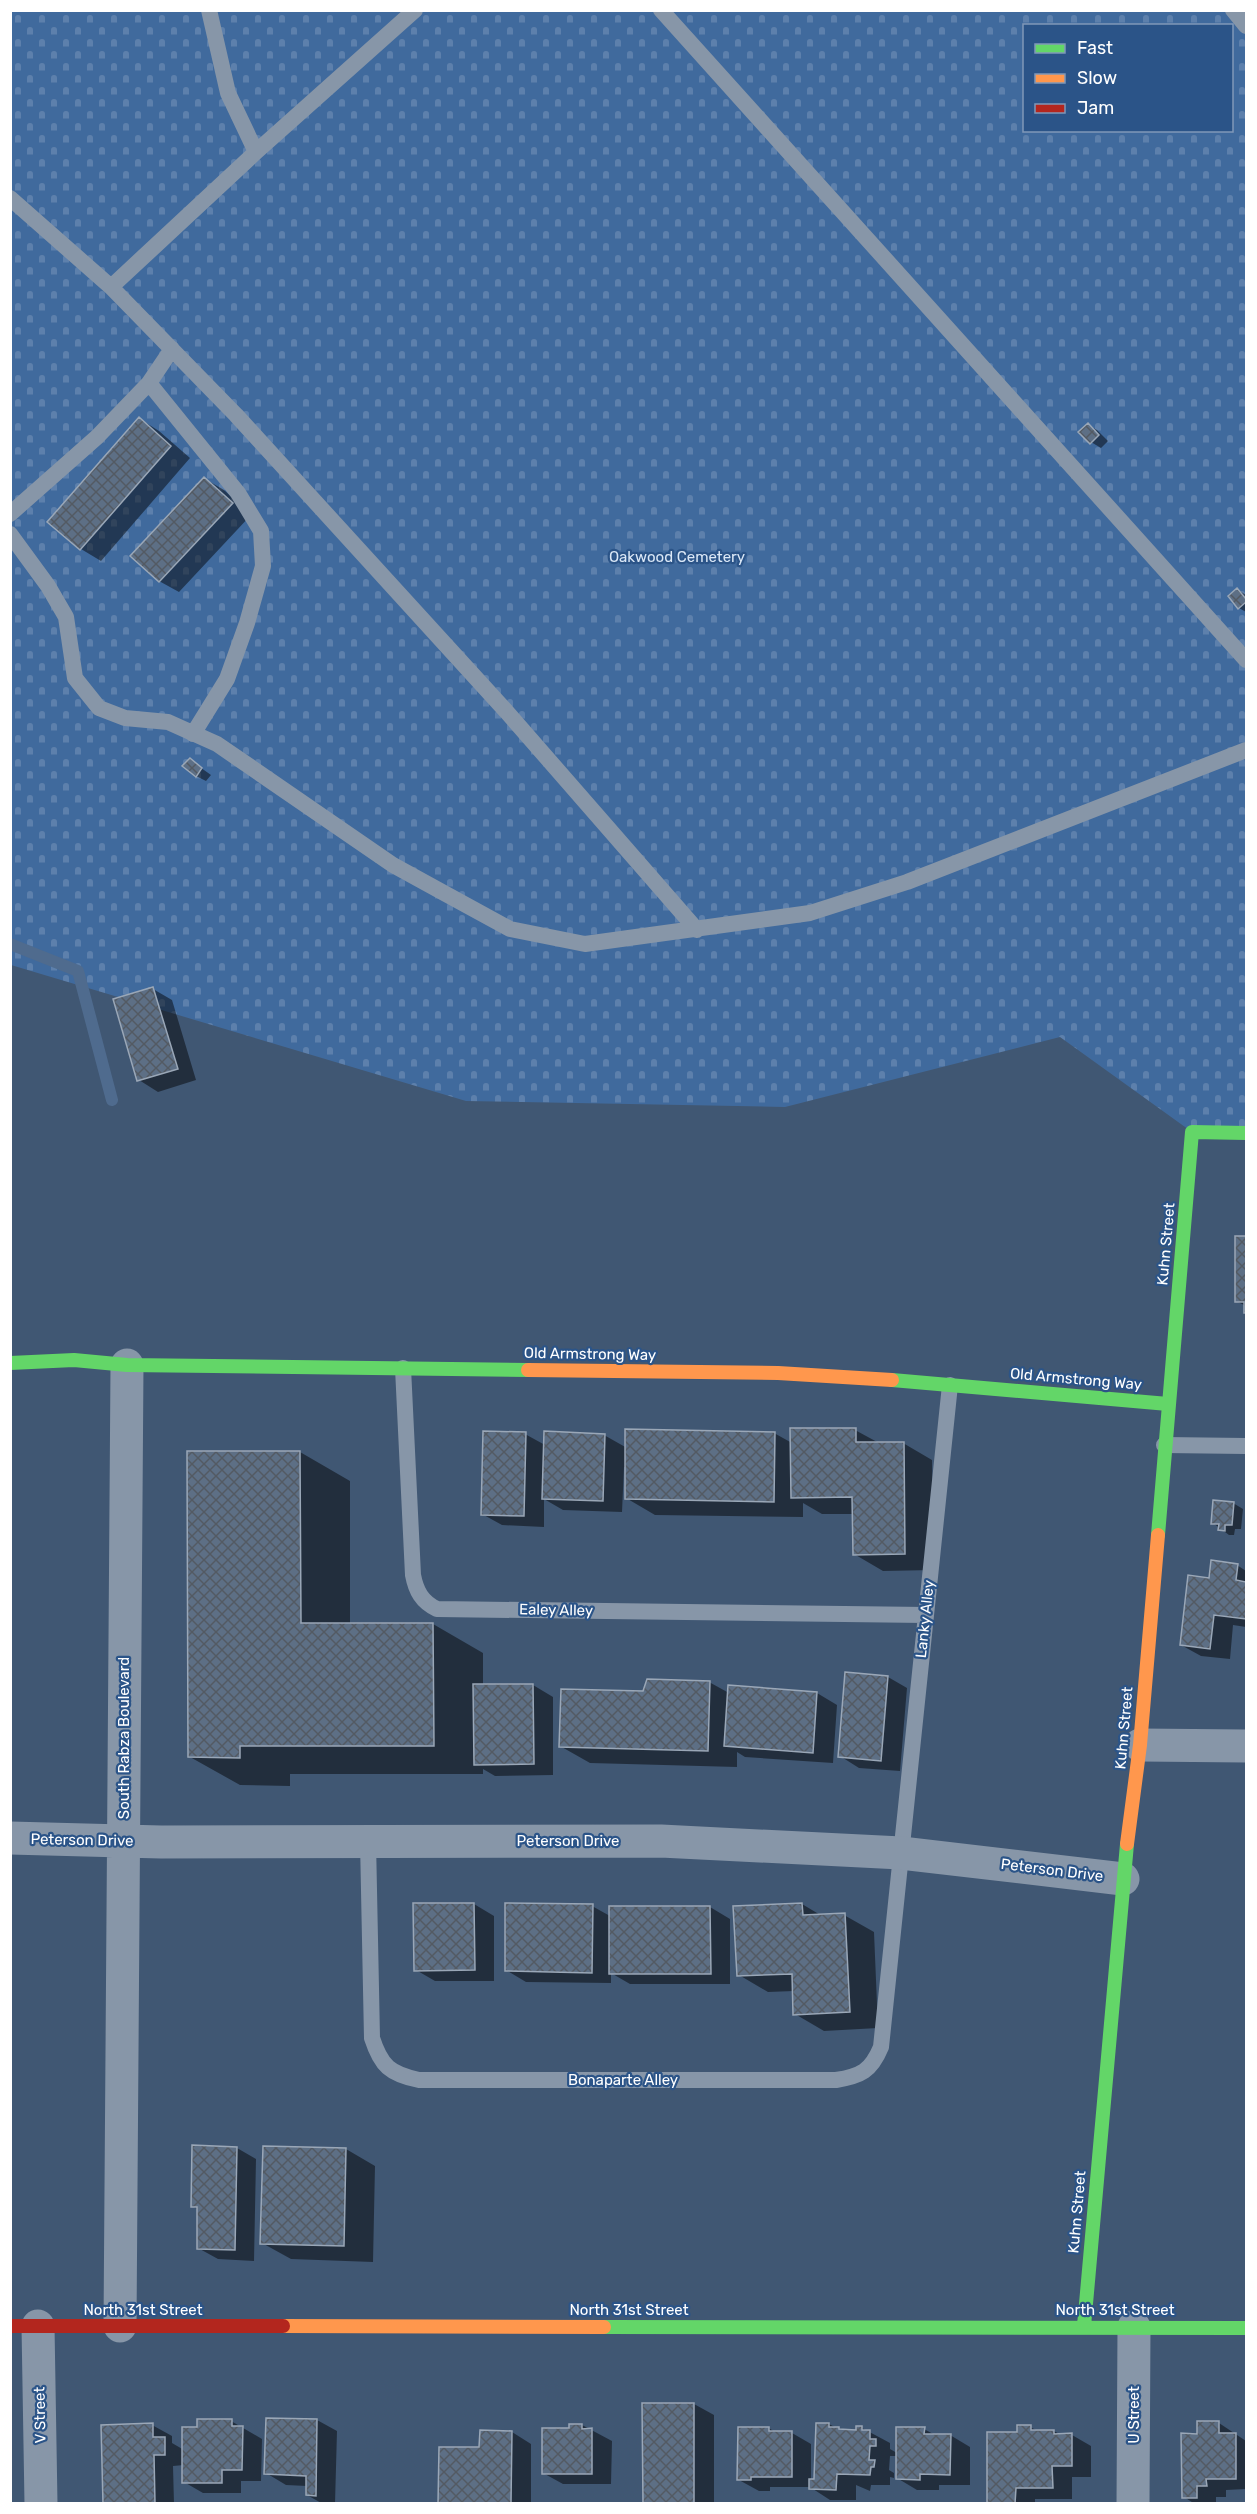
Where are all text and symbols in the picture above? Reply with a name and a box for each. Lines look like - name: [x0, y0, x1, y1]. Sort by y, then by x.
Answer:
- legend: [1023, 24, 1233, 132]
- text: Fast: [1077, 37, 1113, 59]
- text: Slow: [1077, 67, 1117, 89]
- text: Jam: [1077, 97, 1114, 119]
- park label: Oakwood Cemetery: [609, 548, 745, 566]
- street label: Kuhn Street: [1153, 1202, 1179, 1286]
- street label: Old Armstrong Way: [524, 1344, 656, 1364]
- street label: Old Armstrong Way: [1009, 1364, 1143, 1394]
- street label: Lanky Alley: [912, 1579, 938, 1659]
- street label: Ealey Alley: [519, 1600, 593, 1620]
- street label: South Rabza Boulevard: [115, 1657, 133, 1819]
- street label: Kuhn Street: [1111, 1686, 1137, 1770]
- street label: Peterson Drive: [30, 1830, 134, 1850]
- street label: Peterson Drive: [517, 1832, 619, 1850]
- street label: Peterson Drive: [1000, 1855, 1104, 1885]
- street label: Bonaparte Alley: [568, 2071, 678, 2089]
- street label: Kuhn Street: [1064, 2170, 1090, 2254]
- street label: North 31st Street: [83, 2301, 203, 2319]
- street label: North 31st Street: [569, 2301, 689, 2319]
- street label: North 31st Street: [1055, 2301, 1175, 2319]
- street label: V Street: [31, 2386, 49, 2443]
- street label: U Street: [1125, 2386, 1143, 2444]

